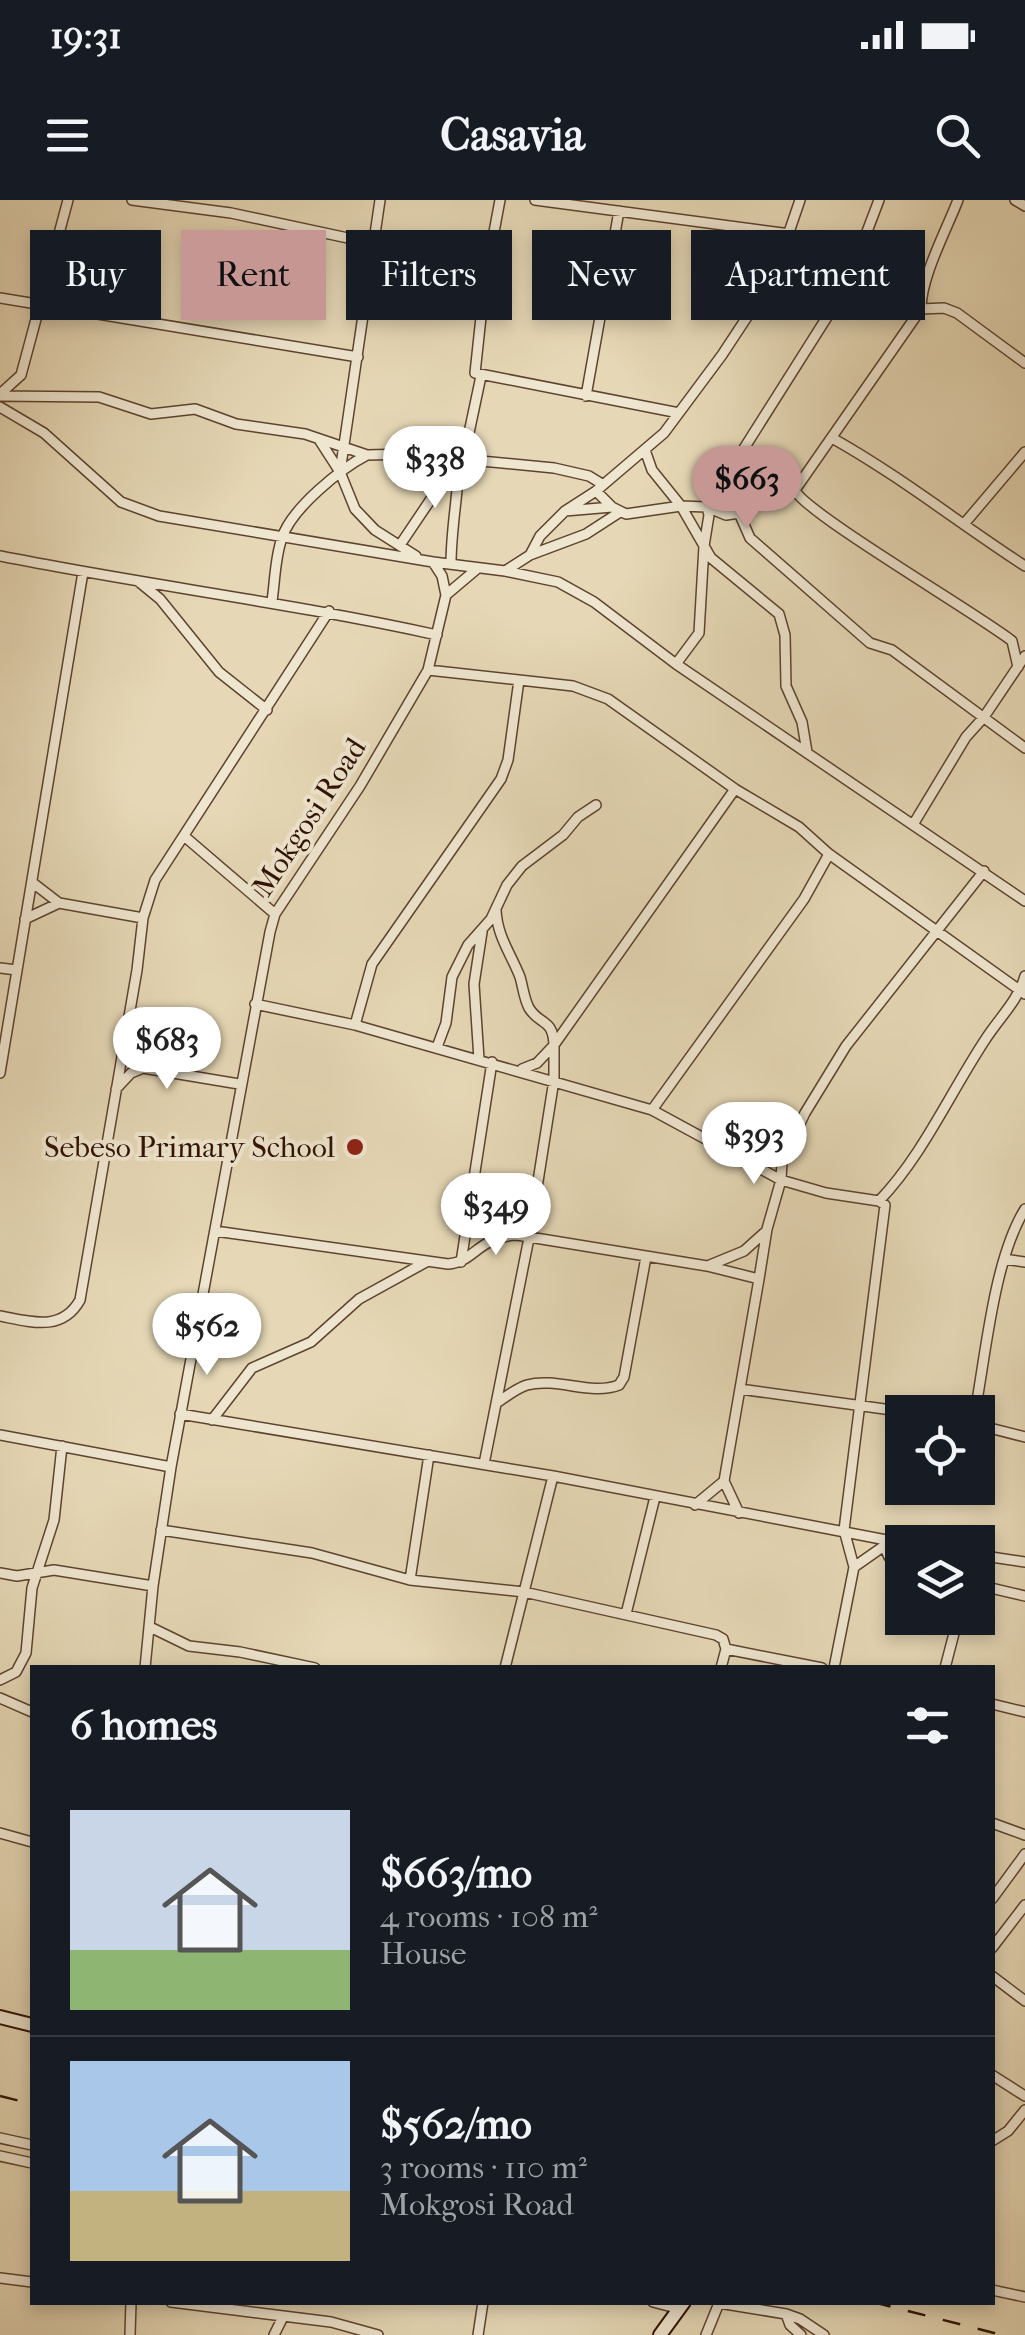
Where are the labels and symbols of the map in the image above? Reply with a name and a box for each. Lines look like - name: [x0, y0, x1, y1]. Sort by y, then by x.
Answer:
- pin: $338: [376, 426, 494, 511]
- pin: $663: [688, 446, 806, 531]
- street label: Mokgosi Road: [245, 731, 374, 903]
- pin: $683: [108, 1007, 226, 1092]
- pin: $393: [695, 1102, 813, 1187]
- place label: Sebeso Primary School: [44, 1130, 335, 1165]
- marker: Sebeso Primary School: [344, 1136, 366, 1158]
- pin: $349: [437, 1173, 555, 1258]
- pin: $562: [148, 1293, 266, 1378]

